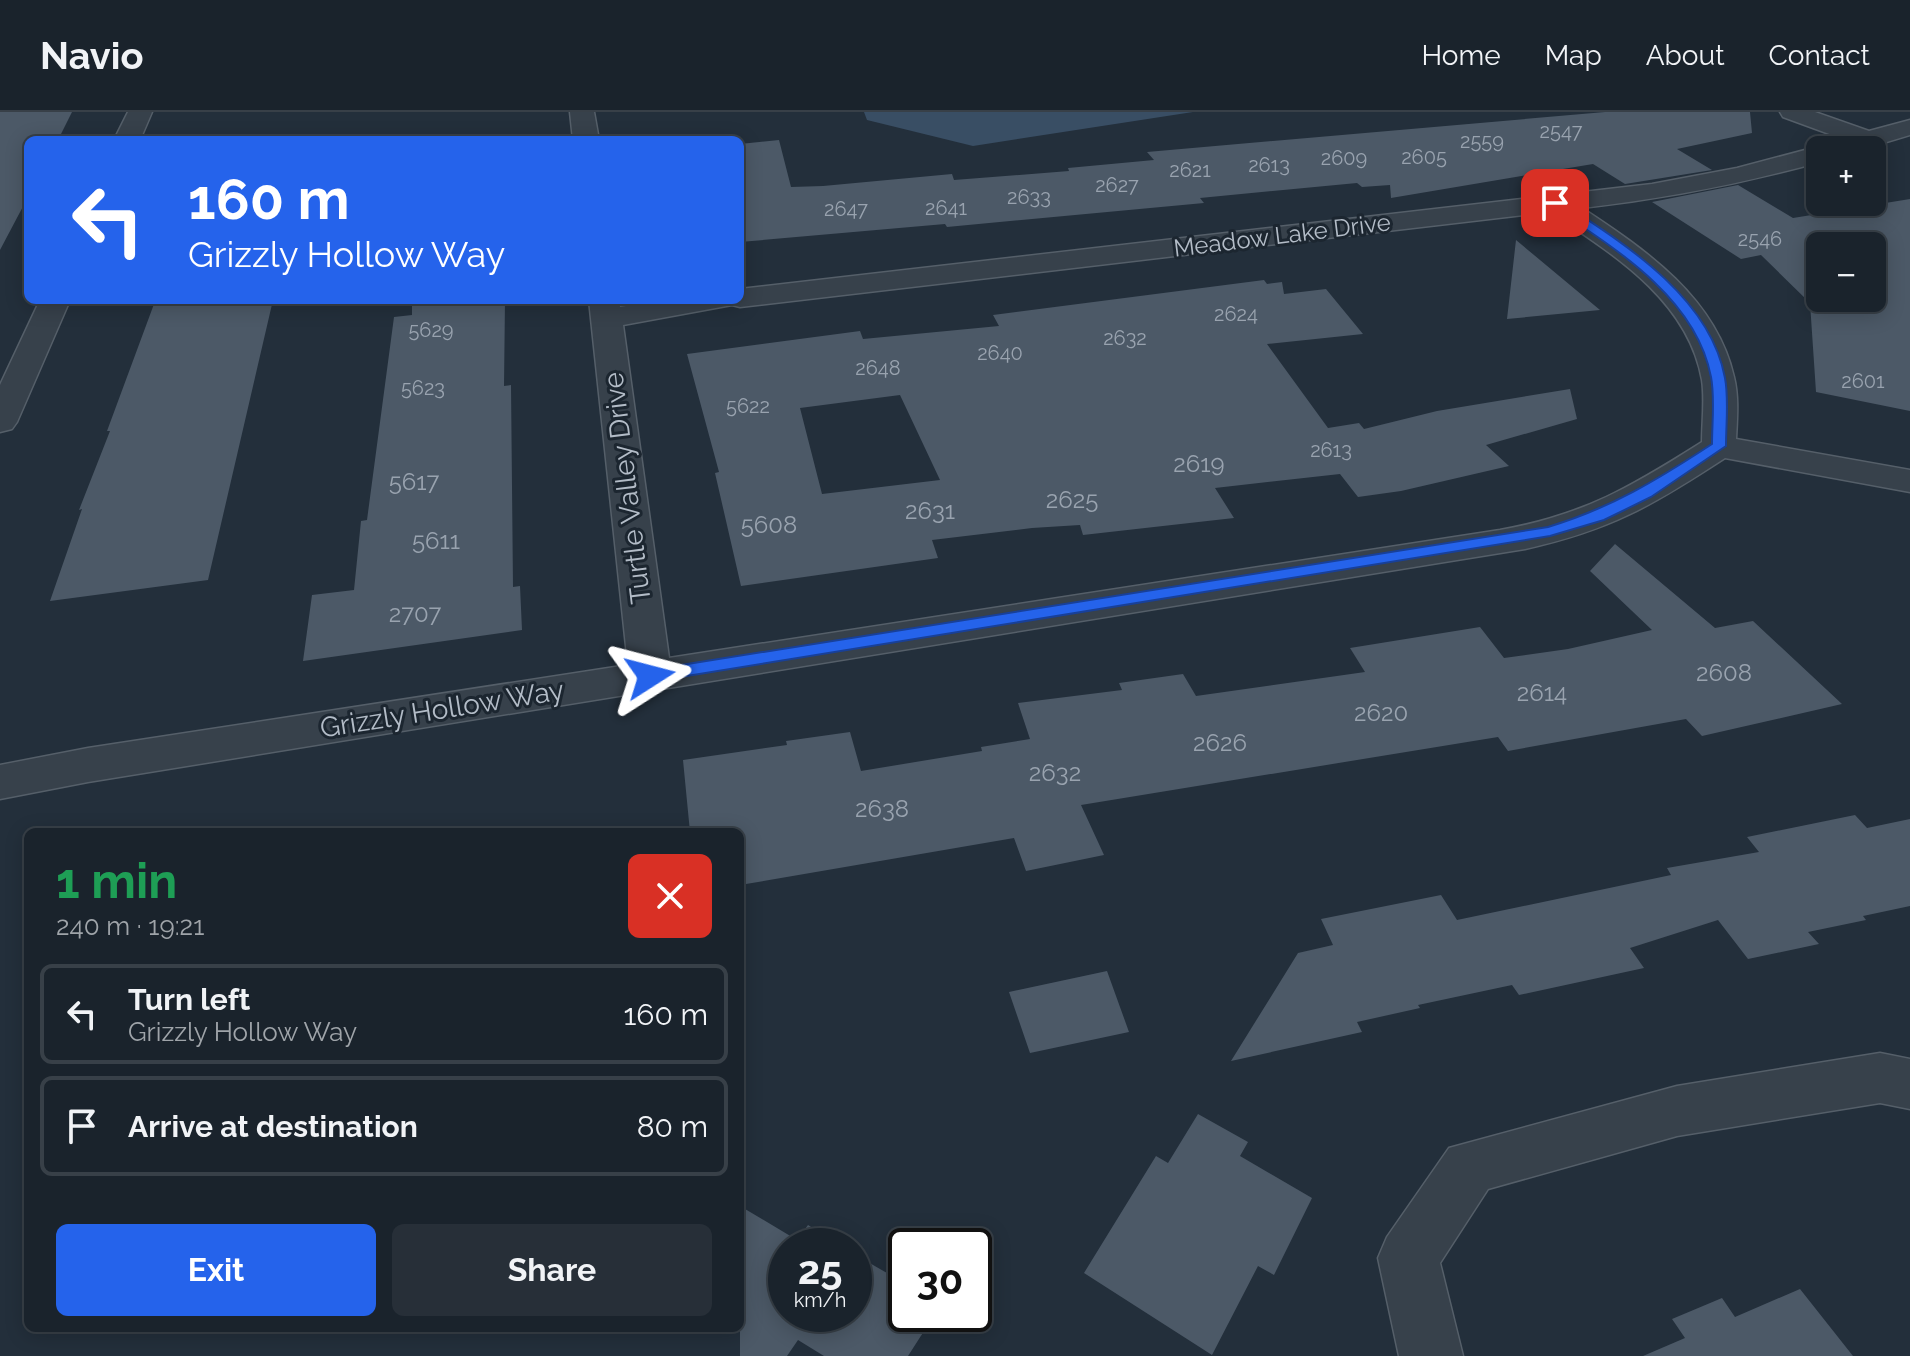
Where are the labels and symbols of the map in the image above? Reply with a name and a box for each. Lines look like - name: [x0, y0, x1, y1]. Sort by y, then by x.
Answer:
- house number: 2547: [1540, 119, 1583, 143]
- house number: 2559: [1460, 129, 1504, 153]
- house number: 2605: [1401, 145, 1447, 169]
- house number: 2609: [1321, 146, 1367, 170]
- house number: 2613: [1248, 153, 1290, 177]
- house number: 2621: [1169, 158, 1211, 182]
- pin: [1521, 169, 1589, 237]
- house number: 2627: [1095, 173, 1139, 197]
- house number: 2633: [1007, 185, 1051, 209]
- house number: 2641: [925, 196, 967, 220]
- house number: 2647: [824, 197, 868, 221]
- street label: Meadow Lake Drive: [1172, 207, 1392, 263]
- house number: 2546: [1738, 227, 1782, 251]
- house number: 2624: [1214, 302, 1258, 326]
- house number: 5629: [408, 318, 454, 342]
- house number: 2632: [1103, 326, 1147, 350]
- house number: 2640: [977, 341, 1023, 365]
- house number: 2648: [855, 356, 901, 380]
- house number: 2601: [1841, 369, 1885, 393]
- street label: Turtle Valley Drive: [596, 370, 658, 606]
- house number: 5623: [401, 376, 445, 400]
- house number: 5622: [726, 394, 770, 418]
- house number: 2613: [1310, 438, 1352, 462]
- house number: 2619: [1173, 449, 1225, 478]
- house number: 5617: [389, 467, 439, 496]
- house number: 2625: [1046, 485, 1098, 514]
- house number: 2631: [905, 496, 955, 525]
- house number: 5608: [741, 510, 797, 539]
- house number: 5611: [412, 526, 460, 555]
- house number: 2707: [389, 599, 441, 628]
- position arrow: [608, 634, 692, 718]
- house number: 2608: [1696, 658, 1752, 687]
- street label: Grizzly Hollow Way: [318, 673, 566, 745]
- house number: 2614: [1517, 678, 1567, 707]
- house number: 2620: [1354, 698, 1408, 727]
- house number: 2626: [1193, 728, 1247, 757]
- house number: 2632: [1029, 758, 1081, 787]
- house number: 2638: [855, 794, 909, 823]
- speed limit sign: 30: [888, 1228, 992, 1332]

